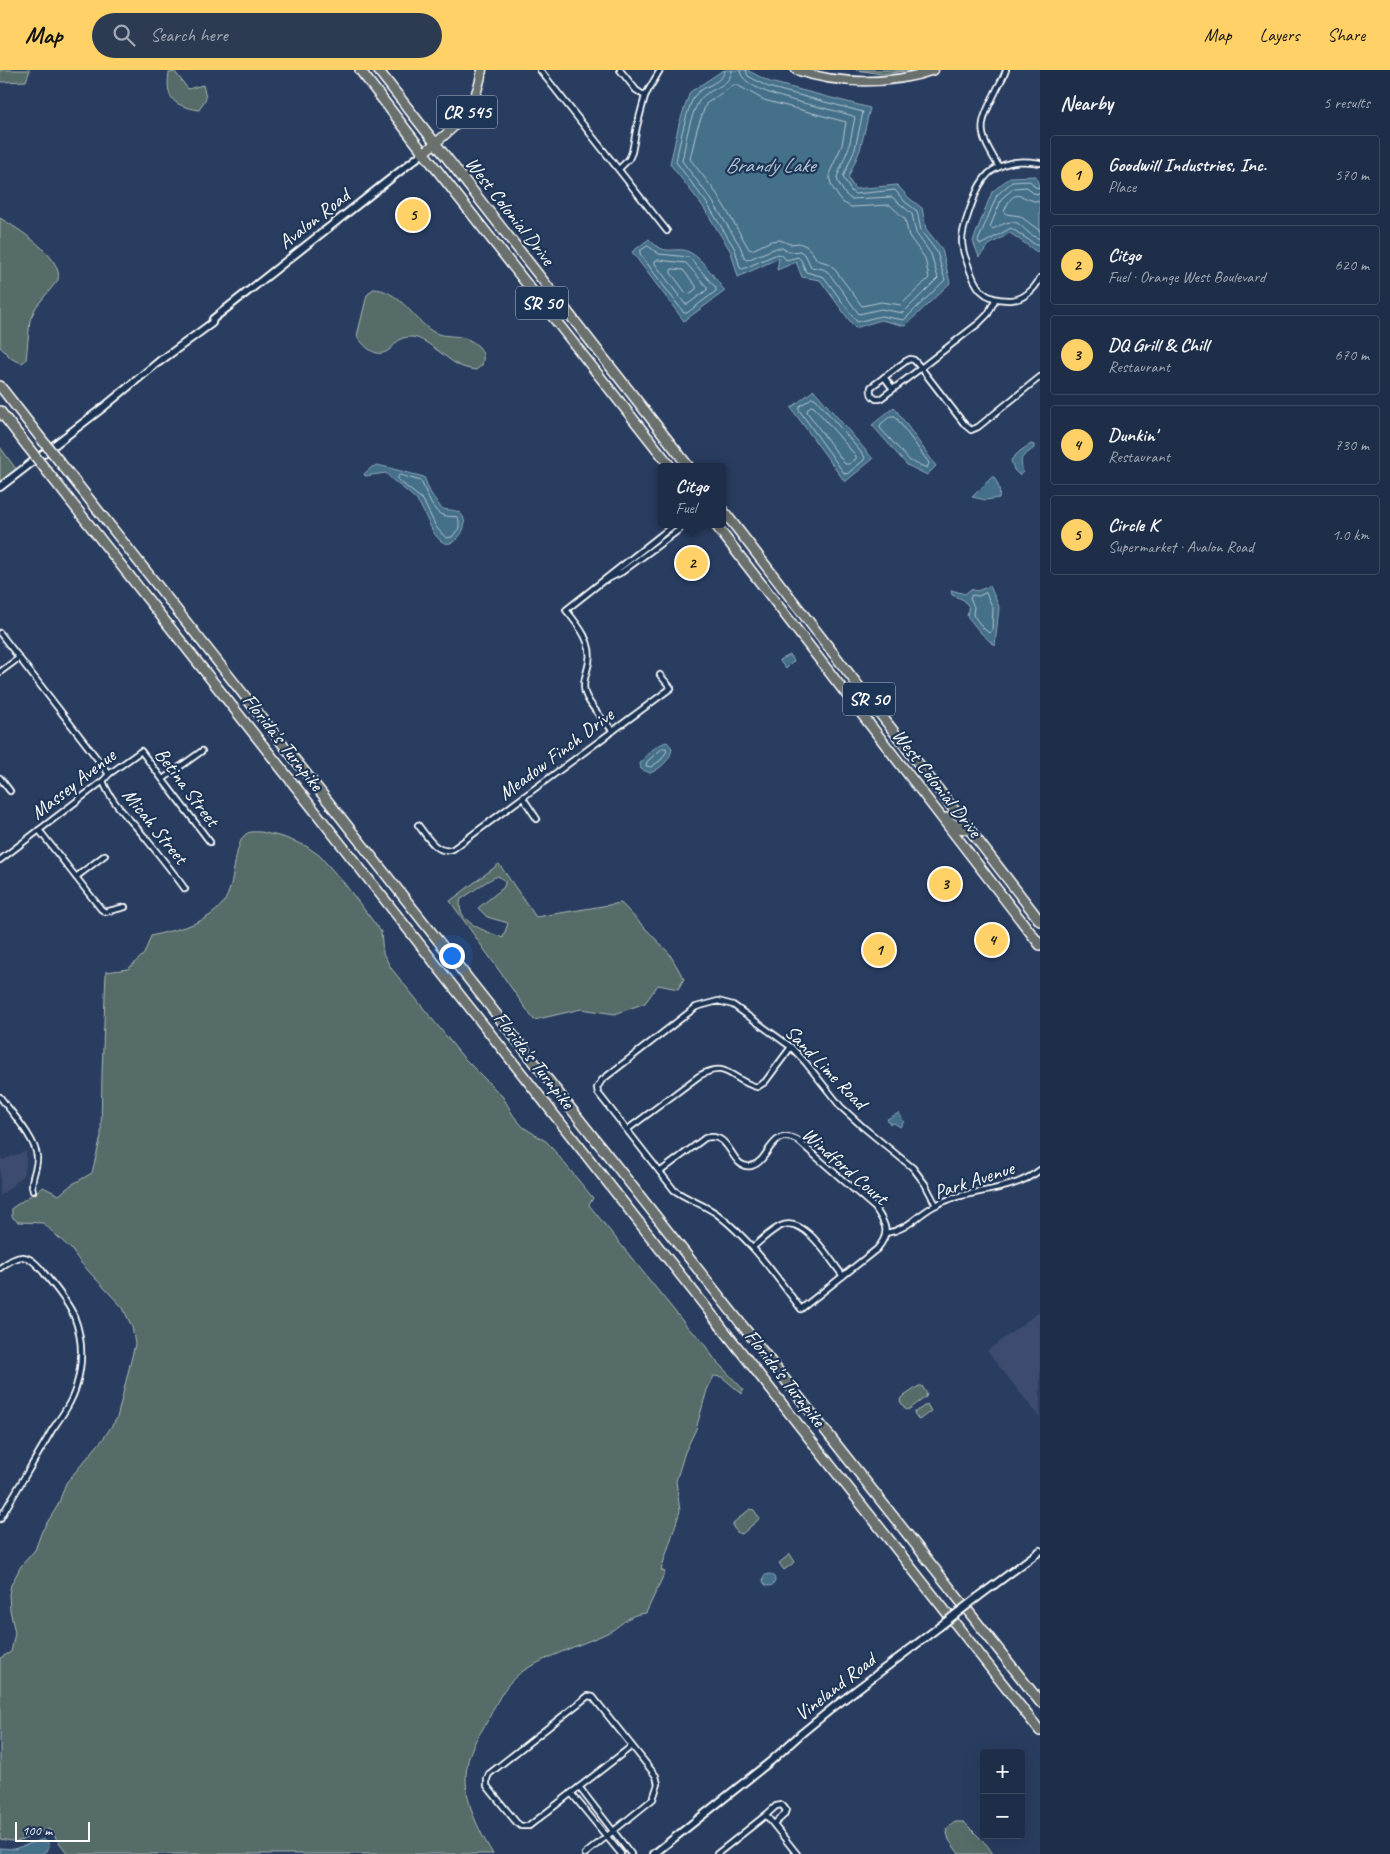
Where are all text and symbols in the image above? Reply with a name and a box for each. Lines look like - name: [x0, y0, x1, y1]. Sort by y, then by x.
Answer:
- search box: [92, 13, 442, 58]
- text: Map: [25, 20, 62, 50]
- icon: search: [110, 21, 138, 49]
- text: Search here: [150, 23, 228, 47]
- text: Map: [1204, 24, 1232, 46]
- text: Layers: [1260, 24, 1299, 46]
- text: Share: [1327, 24, 1365, 46]
- text: Nearby: [1060, 90, 1113, 116]
- text: 5 results: [1323, 93, 1370, 113]
- road number: CR 545: [437, 96, 497, 128]
- street label: West Colonial Drive: [460, 152, 561, 272]
- water label: Brandy Lake: [725, 152, 818, 178]
- text: Goodwill Industries, Inc.: [1108, 153, 1267, 177]
- text: 1: [1073, 165, 1081, 185]
- text: 570 m: [1335, 165, 1369, 185]
- text: Place: [1108, 177, 1136, 197]
- street label: Avalon Road: [273, 181, 357, 255]
- pin: 5: [397, 196, 429, 234]
- text: Citgo: [1108, 243, 1141, 267]
- text: 2: [1073, 255, 1081, 275]
- text: 620 m: [1335, 255, 1369, 275]
- text: Fuel · Orange West Boulevard: [1108, 267, 1265, 287]
- road number: SR 50: [516, 287, 568, 320]
- text: DQ Grill & Chill: [1108, 333, 1209, 357]
- text: 3: [1073, 345, 1081, 365]
- text: 670 m: [1335, 345, 1369, 365]
- text: Restaurant: [1108, 357, 1170, 377]
- text: Dunkin': [1108, 423, 1157, 447]
- text: 4: [1073, 435, 1081, 455]
- text: 730 m: [1335, 435, 1369, 455]
- text: Restaurant: [1108, 447, 1170, 467]
- popup: [658, 463, 726, 528]
- text: Citgo: [676, 474, 708, 498]
- text: Fuel: [676, 498, 697, 518]
- text: Circle K: [1108, 513, 1158, 537]
- text: 5: [1074, 525, 1080, 545]
- text: 1.0 km: [1332, 525, 1369, 545]
- text: Supermarket · Avalon Road: [1108, 537, 1254, 557]
- pin: 2: [676, 544, 708, 582]
- road number: SR 50: [843, 682, 895, 716]
- street label: Florida's Turnpike: [237, 688, 330, 797]
- street label: Meadow Finch Drive: [493, 702, 620, 805]
- street label: West Colonial Drive: [887, 724, 988, 844]
- street label: Massey Avenue: [26, 742, 122, 825]
- street label: Betina Street: [149, 743, 226, 833]
- street label: Micah Street: [117, 783, 195, 871]
- pin: 3: [929, 865, 961, 903]
- pin: 4: [976, 921, 1008, 959]
- pin: 1: [863, 931, 895, 969]
- your location: [439, 943, 465, 969]
- street label: Florida's Turnpike: [488, 1006, 581, 1115]
- street label: Sand Lime Road: [780, 1020, 874, 1117]
- street label: Windford Court: [797, 1122, 895, 1212]
- street label: Park Avenue: [931, 1155, 1019, 1205]
- street label: Florida's Turnpike: [739, 1324, 832, 1433]
- street label: Vineland Road: [790, 1646, 883, 1726]
- map controls: [980, 1749, 1025, 1839]
- button: +: [980, 1749, 1025, 1794]
- button: −: [980, 1794, 1025, 1839]
- scale bar: [15, 1819, 90, 1842]
- text: 100 m: [22, 1822, 52, 1839]

